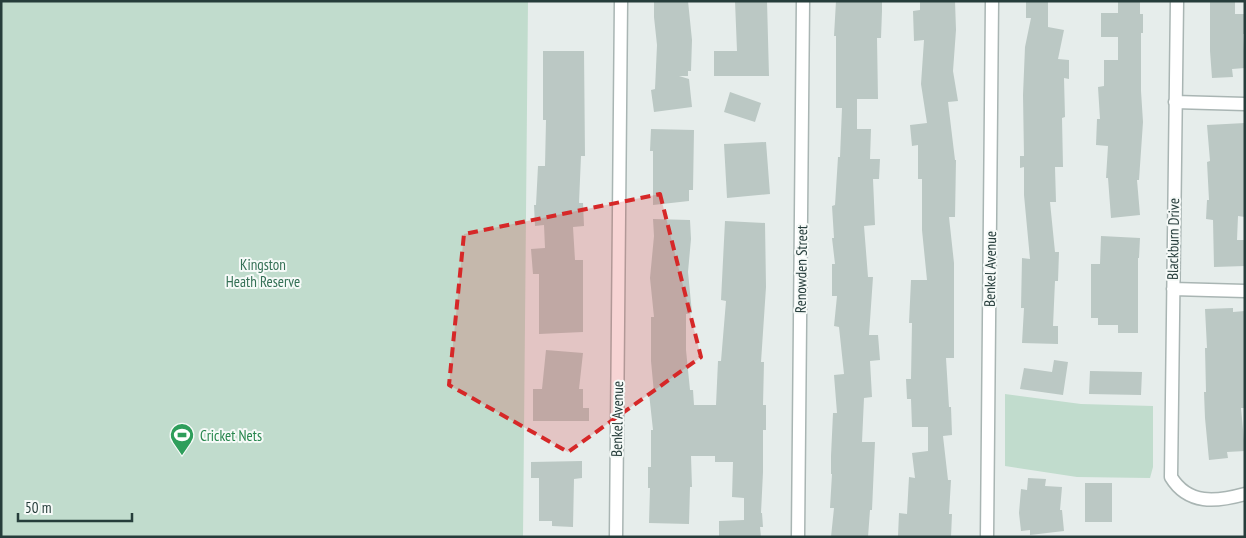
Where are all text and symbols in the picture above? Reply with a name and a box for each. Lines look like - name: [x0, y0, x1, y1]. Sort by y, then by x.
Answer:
- street label: Blackburn Drive: [1163, 198, 1183, 280]
- street label: Renowden Street: [791, 225, 811, 313]
- street label: Benkel Avenue: [980, 231, 1000, 307]
- park label: Kingston Heath Reserve: [226, 255, 300, 291]
- street label: Benkel Avenue: [607, 381, 627, 457]
- sports icon: Cricket Nets: [169, 422, 195, 456]
- place label: Cricket Nets: [200, 426, 262, 445]
- scale bar: [18, 490, 131, 522]
- text: 50 m: [25, 498, 51, 517]

